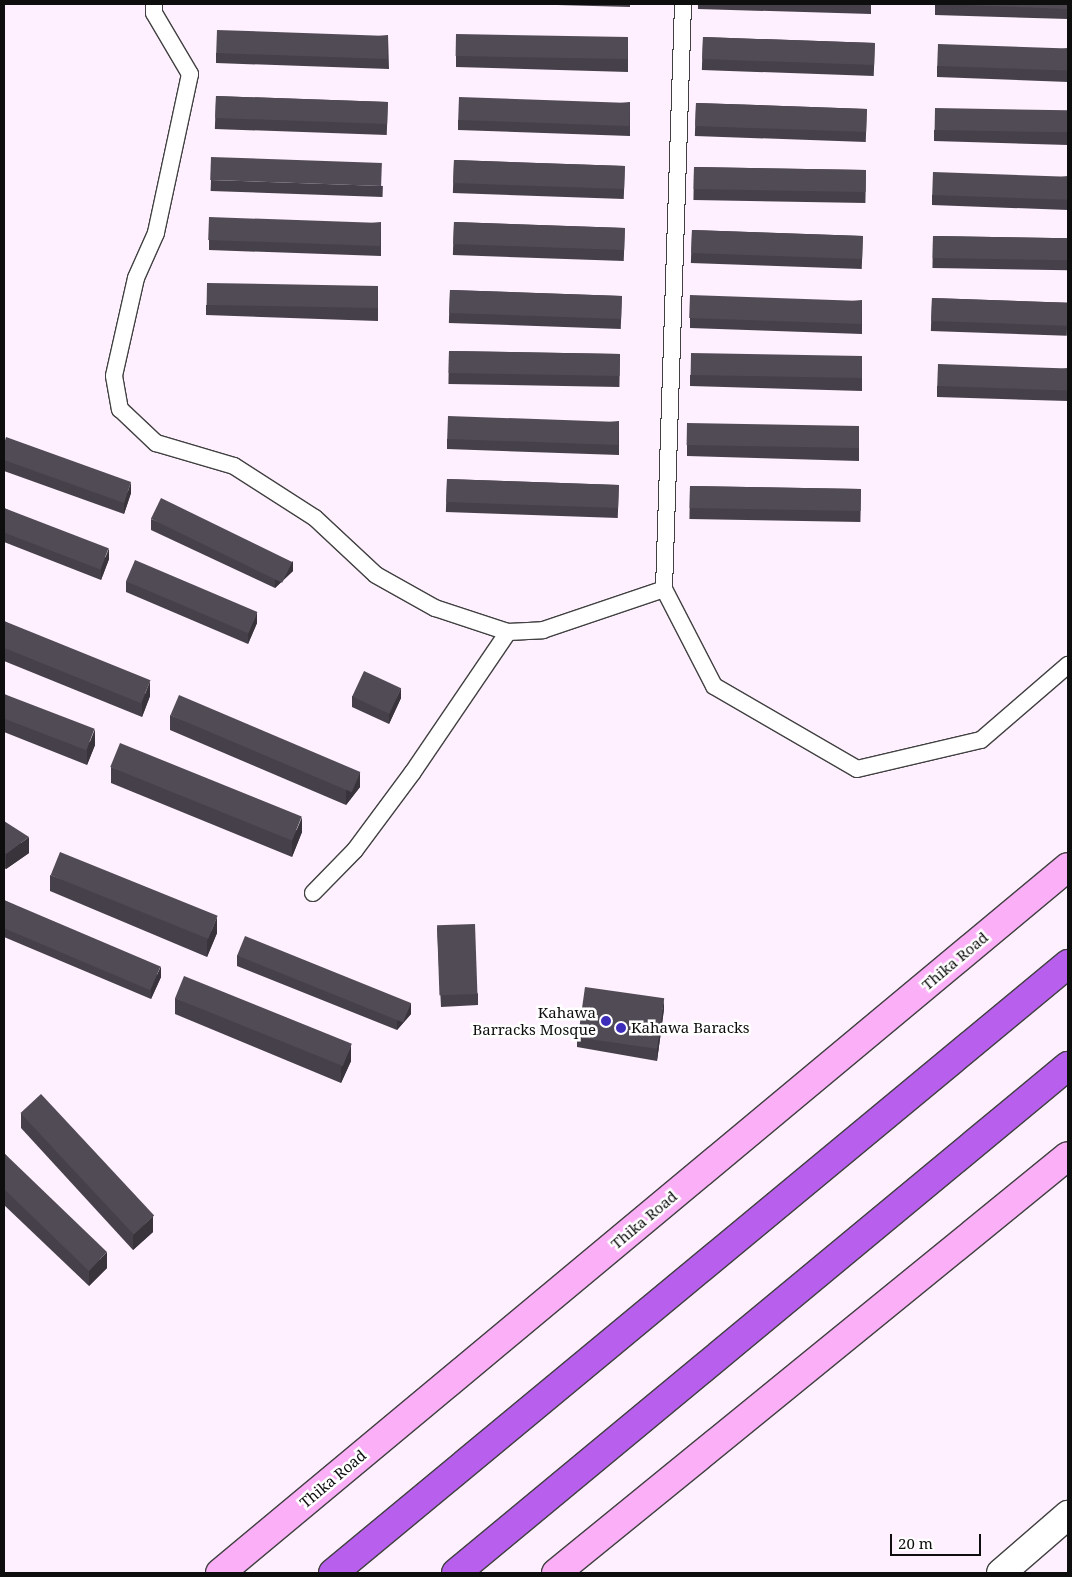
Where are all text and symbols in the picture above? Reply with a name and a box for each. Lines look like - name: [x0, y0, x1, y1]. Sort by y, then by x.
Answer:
- street label: Thika Road: [918, 928, 992, 994]
- place label: Kahawa Barracks Mosque: [472, 1003, 596, 1038]
- marker: Kahawa Barracks Mosque: [600, 1015, 612, 1027]
- place label: Kahawa Baracks: [631, 1019, 750, 1037]
- marker: Kahawa Baracks: [615, 1022, 627, 1034]
- street label: Thika Road: [607, 1187, 681, 1253]
- street label: Thika Road: [296, 1446, 370, 1512]
- scale bar: [892, 1524, 983, 1556]
- text: 20 m: [898, 1533, 933, 1553]

